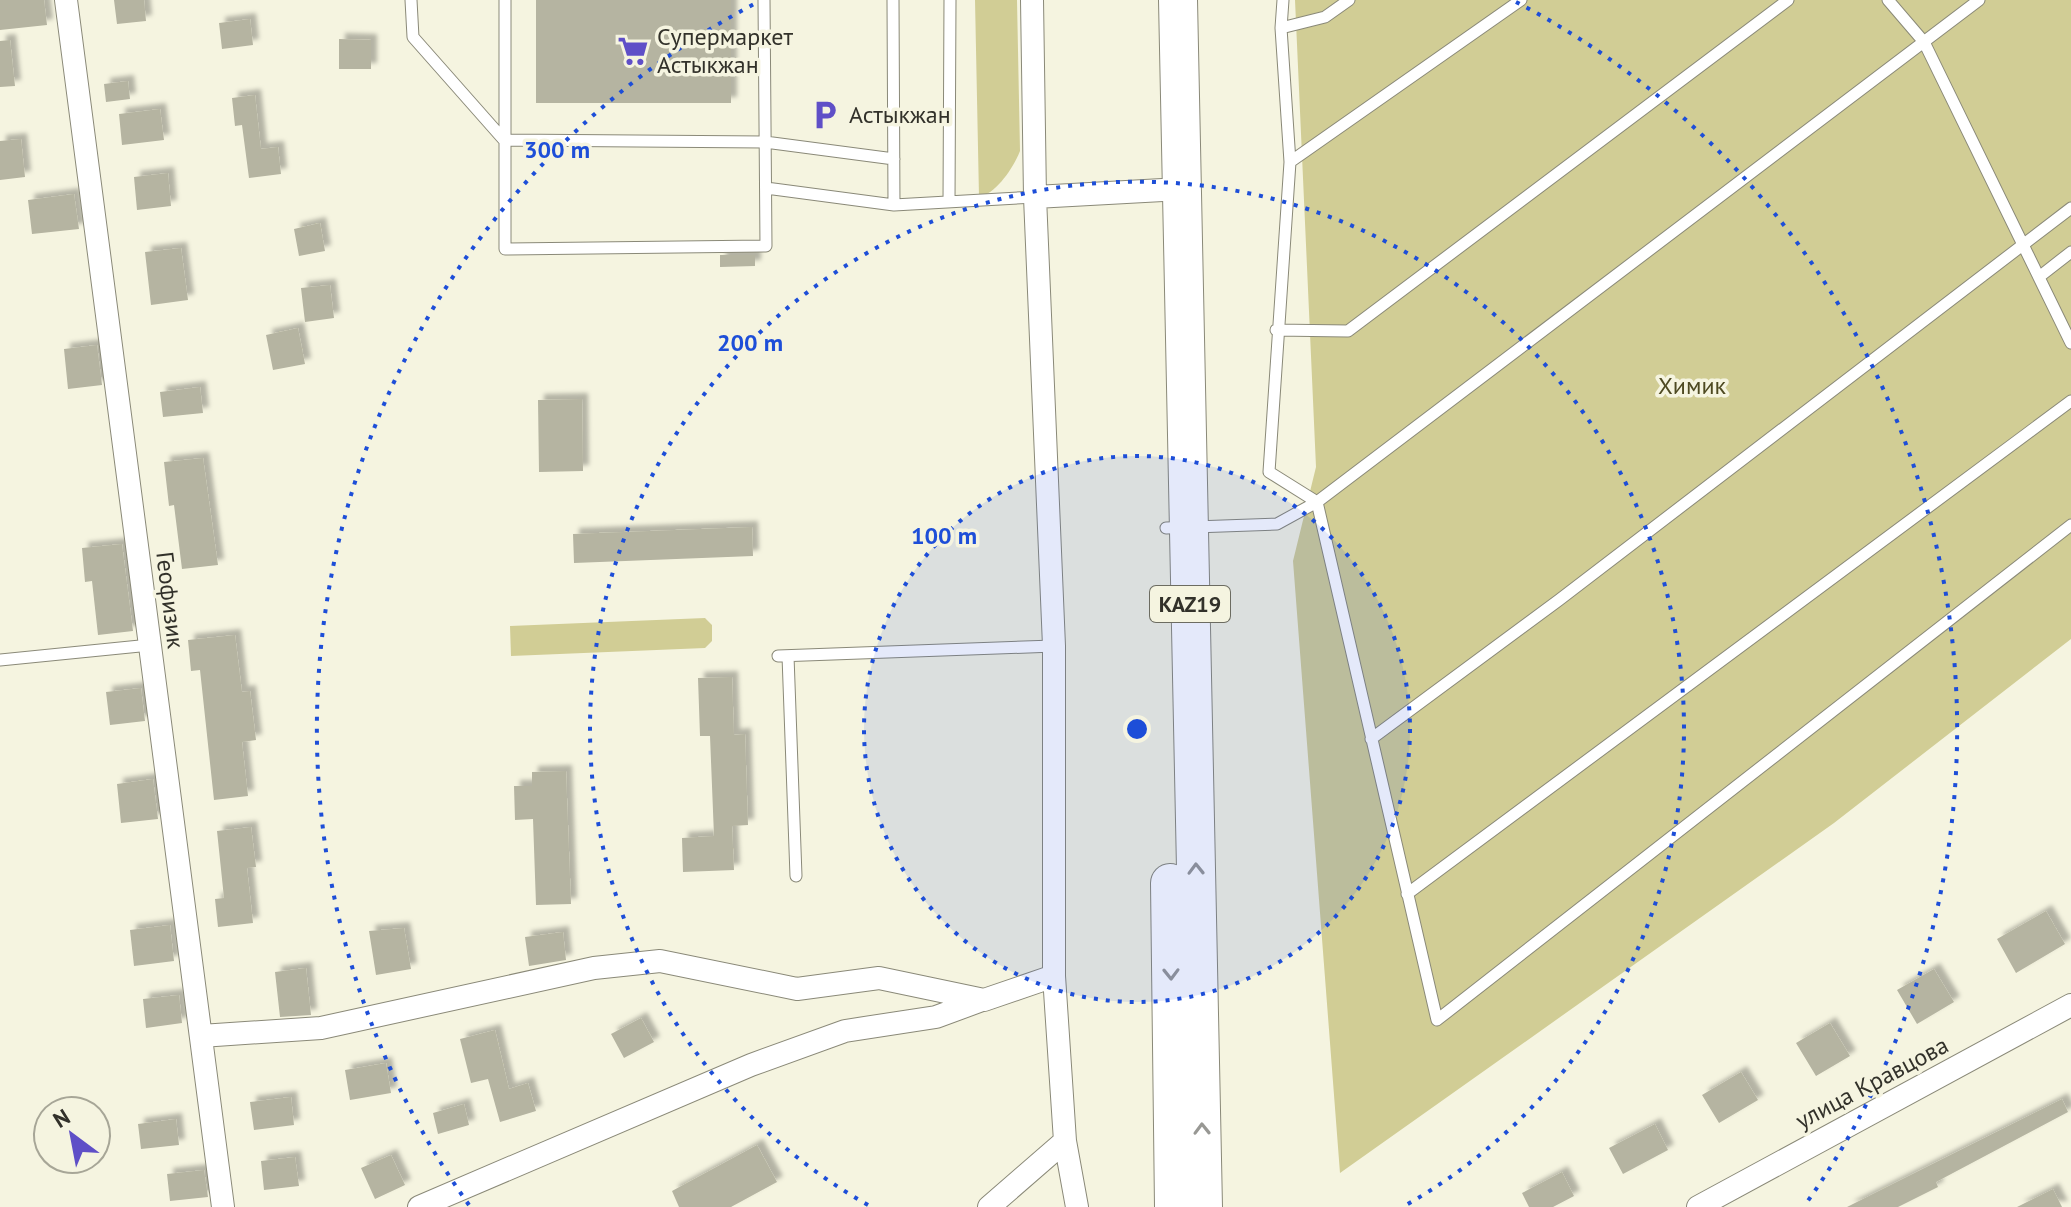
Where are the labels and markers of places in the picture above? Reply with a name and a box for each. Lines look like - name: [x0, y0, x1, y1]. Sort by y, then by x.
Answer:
- place label: Супермаркет Астыкжан: [657, 21, 794, 80]
- supermarket icon: Супермаркет Астыкжан: [616, 34, 650, 68]
- parking icon: Астыкжан: [808, 98, 842, 132]
- place label: Астыкжан: [849, 99, 951, 130]
- centre of rings: [1123, 715, 1151, 743]

